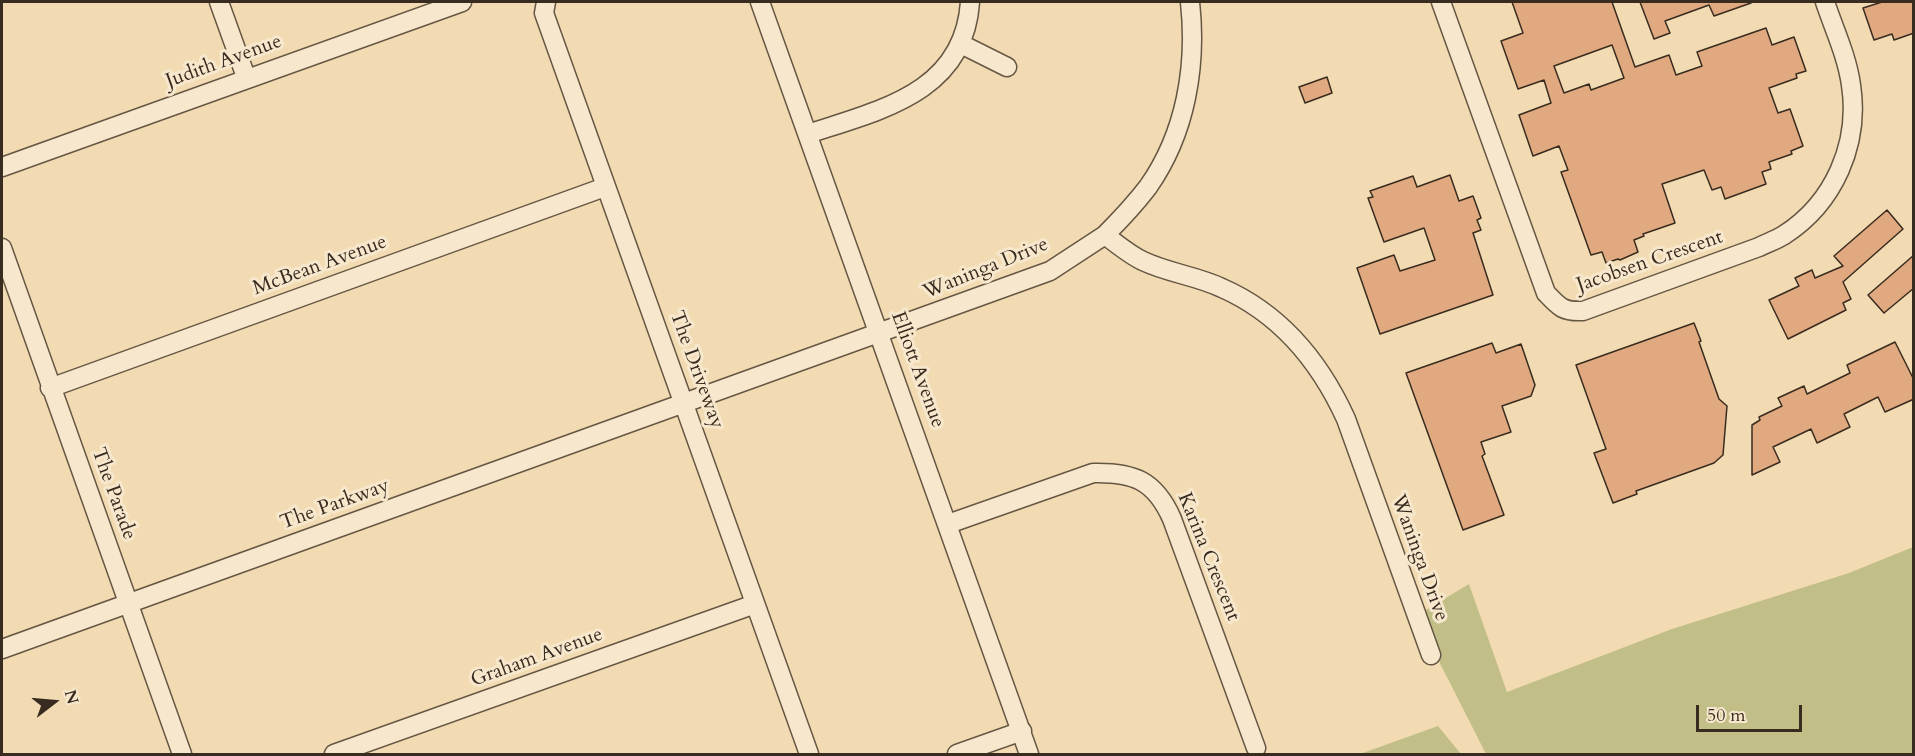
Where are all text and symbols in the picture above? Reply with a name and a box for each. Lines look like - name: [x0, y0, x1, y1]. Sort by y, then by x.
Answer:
- street label: Judith Avenue: [163, 30, 285, 94]
- street label: Jacobsen Crescent: [1574, 226, 1726, 298]
- street label: McBean Avenue: [250, 231, 390, 301]
- street label: Waninga Drive: [920, 233, 1052, 305]
- street label: The Driveway: [664, 308, 728, 432]
- street label: Elliott Avenue: [885, 309, 949, 431]
- street label: The Parade: [85, 445, 141, 543]
- street label: The Parkway: [277, 474, 393, 536]
- street label: Karina Crescent: [1171, 489, 1245, 625]
- street label: Waninga Drive: [1385, 492, 1453, 624]
- street label: Graham Avenue: [468, 623, 606, 693]
- north arrow: [24, 672, 84, 732]
- text: N: [59, 687, 84, 707]
- scale bar: [1699, 693, 1806, 731]
- text: 50 m: [1707, 703, 1746, 728]

